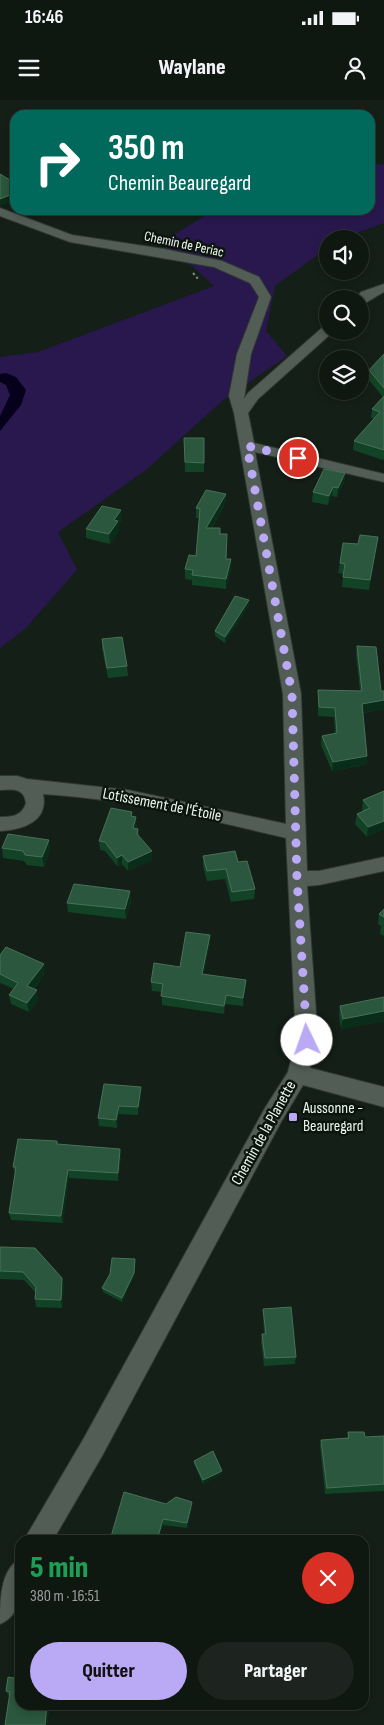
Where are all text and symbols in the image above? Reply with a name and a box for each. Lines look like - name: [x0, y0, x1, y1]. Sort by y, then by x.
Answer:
- text: 16:46: [25, 6, 63, 29]
- icon: menu: [15, 54, 43, 82]
- text: Waylane: [158, 54, 226, 81]
- icon: person: [341, 54, 369, 82]
- text: 350 m: [108, 127, 184, 170]
- icon: right: [25, 130, 90, 195]
- text: Chemin Beauregard: [108, 170, 251, 197]
- street label: Chemin de Periac: [143, 227, 225, 261]
- map controls: [319, 230, 369, 400]
- button: sound: [319, 230, 369, 280]
- button: search: [319, 290, 369, 340]
- button: layers: [319, 350, 369, 400]
- pin: [277, 437, 319, 479]
- icon: arrive: [284, 444, 312, 472]
- street label: Lotissement de l'Étoile: [101, 784, 223, 826]
- position arrow: [280, 1013, 332, 1065]
- street label: Chemin de la Planette: [228, 1078, 300, 1188]
- place label: Aussonne - Beauregard: [302, 1099, 364, 1136]
- marker: Aussonne - Beauregard: [287, 1111, 299, 1123]
- text: 5 min: [30, 1550, 88, 1586]
- button: close: [302, 1552, 354, 1604]
- text: 380 m · 16:51: [30, 1587, 100, 1606]
- button: Quitter: [30, 1642, 187, 1700]
- button: Partager: [197, 1642, 354, 1700]

